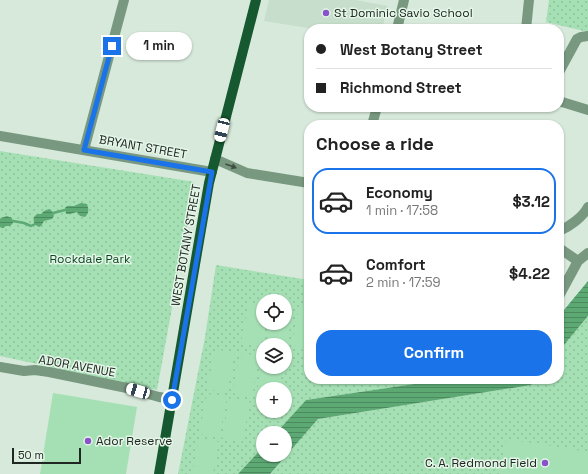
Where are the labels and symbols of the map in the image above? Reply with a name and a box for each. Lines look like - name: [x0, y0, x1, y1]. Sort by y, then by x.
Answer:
- place label: St Dominic Savio School: [334, 5, 473, 21]
- marker: St Dominic Savio School: [321, 8, 331, 18]
- callout: 1 min: [126, 32, 192, 60]
- route end: [103, 37, 121, 55]
- car: [213, 117, 231, 143]
- street label: BRYANT STREET: [98, 131, 188, 163]
- one-way arrow: [226, 163, 238, 169]
- street label: WEST BOTANY STREET: [167, 183, 205, 307]
- park label: Rockdale Park: [49, 251, 131, 267]
- street label: ADOR AVENUE: [37, 351, 117, 381]
- car: [125, 382, 151, 400]
- route start: [163, 391, 181, 409]
- place label: Ador Reserve: [96, 433, 172, 449]
- marker: Ador Reserve: [83, 436, 93, 446]
- scale bar: [12, 446, 81, 465]
- place label: C. A. Redmond Field: [425, 455, 537, 471]
- marker: C. A. Redmond Field: [540, 458, 550, 468]

